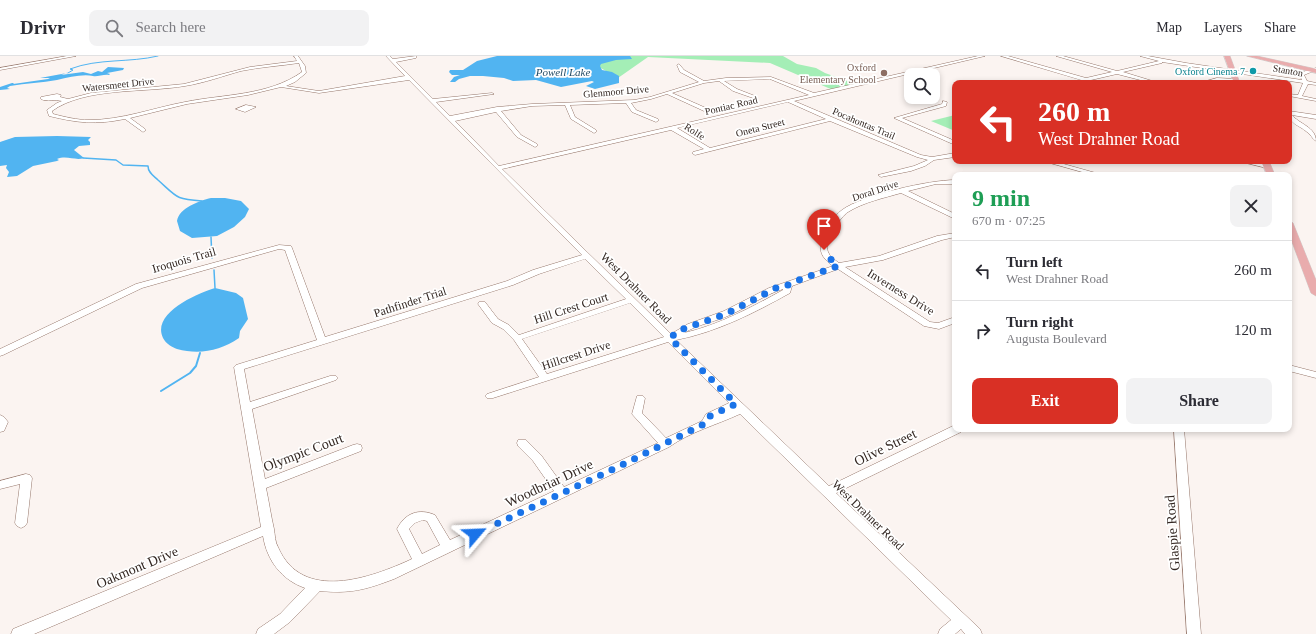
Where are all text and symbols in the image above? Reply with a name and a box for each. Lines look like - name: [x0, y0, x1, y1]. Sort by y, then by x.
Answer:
- search box: [89, 10, 369, 46]
- text: Drivr: [20, 17, 65, 38]
- icon: search: [103, 17, 125, 39]
- text: Search here: [135, 19, 206, 35]
- text: Map: [1156, 20, 1182, 35]
- text: Layers: [1204, 20, 1242, 35]
- text: Share: [1264, 20, 1296, 35]
- place label: Oxford Elementary School: [800, 62, 876, 85]
- street label: Stanton: [1272, 62, 1304, 79]
- water label: Powell Lake: [535, 66, 590, 78]
- place label: Oxford Cinema 7: [1175, 66, 1245, 77]
- marker: Oxford Cinema 7: [1248, 66, 1258, 76]
- marker: Oxford Elementary School: [879, 68, 889, 78]
- map controls: [904, 68, 940, 104]
- button: search: [904, 68, 940, 104]
- street label: Watersmeet Drive: [82, 75, 155, 94]
- street label: Glenmoor Drive: [583, 83, 650, 100]
- street label: Pontiac Road: [704, 94, 758, 117]
- icon: left: [972, 96, 1024, 148]
- text: 260 m: [1038, 96, 1110, 127]
- street label: Pocahontas Trail: [831, 105, 897, 142]
- street label: Oneta Street: [735, 116, 786, 139]
- street label: Rolfe: [682, 121, 708, 142]
- text: West Drahner Road: [1038, 129, 1180, 149]
- street label: Doral Drive: [851, 178, 900, 203]
- text: 9 min: [972, 185, 1030, 211]
- button: close: [1230, 185, 1272, 227]
- pin: [807, 209, 841, 250]
- text: 670 m · 07:25: [972, 213, 1045, 228]
- icon: arrive: [813, 215, 835, 237]
- street label: Iroquois Trail: [150, 244, 218, 276]
- street label: West Drahner Road: [598, 250, 674, 326]
- text: Turn left: [1006, 254, 1063, 270]
- icon: left: [972, 260, 994, 282]
- text: 260 m: [1234, 262, 1272, 278]
- street label: Inverness Drive: [865, 266, 937, 318]
- text: West Drahner Road: [1006, 271, 1108, 286]
- street label: Pathfinder Trial: [372, 283, 449, 320]
- street label: Hill Crest Court: [532, 289, 611, 327]
- text: Turn right: [1006, 314, 1073, 330]
- icon: right: [972, 320, 994, 342]
- text: 120 m: [1234, 322, 1272, 338]
- text: Augusta Boulevard: [1006, 331, 1107, 346]
- street label: Hillcrest Drive: [540, 337, 612, 373]
- button: Exit: [972, 378, 1118, 424]
- button: Share: [1126, 378, 1272, 424]
- street label: Olive Street: [852, 426, 919, 469]
- street label: Olympic Court: [261, 430, 345, 475]
- street label: Woodbriar Drive: [503, 457, 595, 510]
- street label: West Drahner Road: [829, 477, 907, 553]
- street label: Glaspie Road: [1162, 495, 1183, 571]
- position arrow: [454, 513, 496, 555]
- street label: Oakmont Drive: [94, 543, 180, 591]

